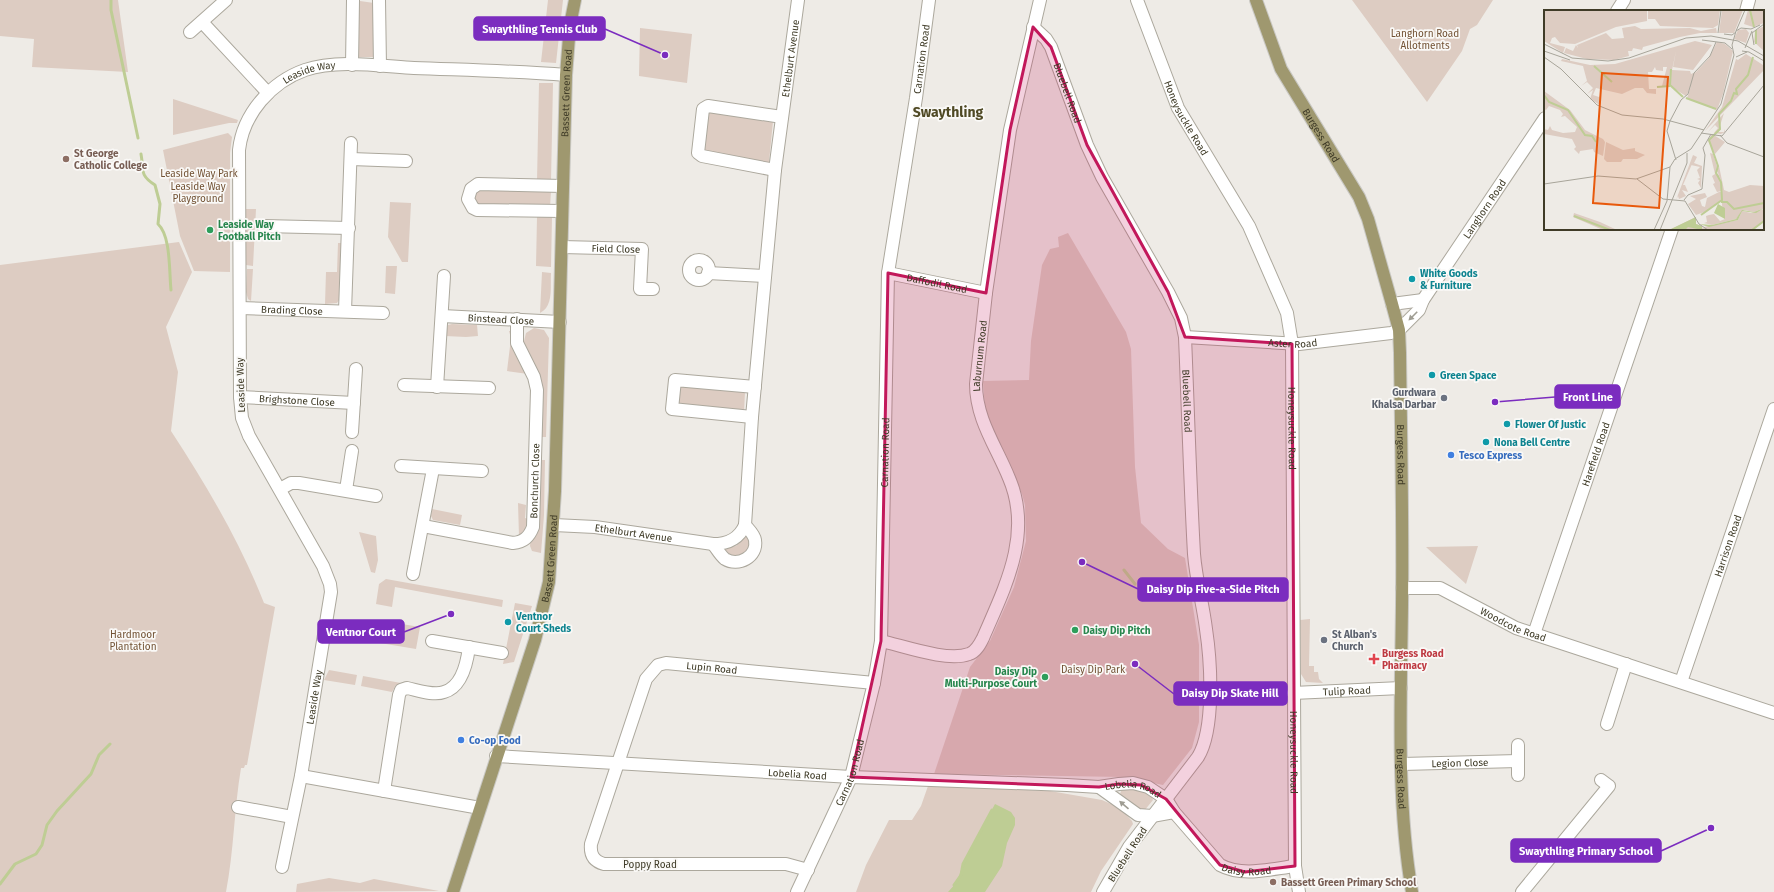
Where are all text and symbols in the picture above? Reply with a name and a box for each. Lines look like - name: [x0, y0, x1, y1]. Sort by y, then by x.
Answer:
- inset map: [1544, 10, 1764, 230]
- callout: Swaythling Tennis Club: [474, 17, 605, 40]
- street label: Ethelburt Avenue: [780, 19, 802, 98]
- text: Swaythling Tennis Club: [482, 23, 598, 36]
- street label: Carnation Road: [912, 24, 933, 95]
- park label: Langhorn Road Allotments: [1391, 28, 1459, 52]
- street label: Bassett Green Road: [559, 48, 575, 137]
- street label: Leaside Way: [281, 59, 336, 87]
- street label: Bluebell Road: [1050, 61, 1083, 125]
- street label: Honeysuckle Road: [1161, 79, 1210, 158]
- district label: Swaythling: [913, 104, 983, 121]
- street label: Burgess Road: [1300, 107, 1342, 165]
- place label: St George Catholic College: [74, 148, 148, 172]
- marker: St George Catholic College: [61, 154, 71, 164]
- park label: Leaside Way Park: [160, 168, 239, 180]
- street label: Langhorn Road: [1461, 177, 1509, 241]
- park label: Leaside Way Playground: [170, 181, 226, 205]
- place label: Leaside Way Football Pitch: [218, 219, 281, 243]
- marker: Leaside Way Football Pitch: [205, 225, 215, 235]
- street label: Field Close: [591, 243, 640, 256]
- place label: White Goods & Furniture: [1420, 268, 1478, 292]
- street label: Daffodil Road: [905, 272, 968, 296]
- marker: White Goods & Furniture: [1407, 274, 1417, 284]
- street label: Brading Close: [261, 304, 323, 318]
- street label: Binstead Close: [467, 312, 535, 328]
- one-way arrow: [1408, 312, 1418, 321]
- street label: Laburnum Road: [971, 319, 990, 392]
- street label: Aster Road: [1268, 337, 1318, 351]
- street label: Leaside Way: [234, 357, 248, 413]
- street label: Bluebell Road: [1179, 369, 1194, 433]
- marker: Green Space: [1427, 370, 1437, 380]
- place label: Green Space: [1440, 370, 1497, 382]
- callout: Front Line: [1555, 385, 1620, 408]
- street label: Honeysuckle Road: [1285, 387, 1298, 470]
- place label: Gurdwara Khalsa Darbar: [1372, 387, 1437, 411]
- text: Front Line: [1563, 391, 1613, 404]
- street label: Brighstone Close: [259, 393, 335, 409]
- marker: Gurdwara Khalsa Darbar: [1439, 393, 1449, 403]
- street label: Carnation Road: [879, 417, 892, 488]
- marker: Flower Of Justic: [1502, 419, 1512, 429]
- place label: Flower Of Justic: [1515, 419, 1586, 431]
- street label: Harefield Road: [1580, 421, 1613, 488]
- street label: Burgess Road: [1394, 424, 1407, 485]
- marker: Nona Bell Centre: [1481, 437, 1491, 447]
- place label: Nona Bell Centre: [1494, 437, 1570, 449]
- street label: Bonchurch Close: [528, 443, 542, 519]
- marker: Tesco Express: [1446, 450, 1456, 460]
- place label: Tesco Express: [1459, 450, 1522, 462]
- street label: Harrison Road: [1712, 513, 1745, 579]
- street label: Bassett Green Road: [539, 514, 560, 604]
- street label: Ethelburt Avenue: [594, 522, 673, 545]
- callout: Daisy Dip Five-a-Side Pitch: [1138, 578, 1288, 601]
- text: Daisy Dip Five-a-Side Pitch: [1146, 583, 1280, 596]
- street label: Woodcote Road: [1478, 605, 1548, 645]
- place label: Ventnor Court Sheds: [515, 611, 571, 635]
- marker: Ventnor Court Sheds: [503, 617, 513, 627]
- callout: Ventnor Court: [318, 620, 404, 643]
- marker: Daisy Dip Pitch: [1070, 625, 1080, 635]
- place label: Daisy Dip Pitch: [1083, 625, 1151, 637]
- text: Ventnor Court: [325, 626, 397, 639]
- park label: Hardmoor Plantation: [110, 629, 157, 653]
- place label: St Alban's Church: [1332, 629, 1377, 653]
- marker: St Alban's Church: [1319, 635, 1329, 645]
- place label: Burgess Road Pharmacy: [1382, 648, 1444, 672]
- marker: Burgess Road Pharmacy: [1369, 654, 1379, 664]
- street label: Lupin Road: [686, 660, 738, 677]
- park label: Daisy Dip Park: [1061, 664, 1126, 676]
- place label: Daisy Dip Multi-Purpose Court: [945, 666, 1037, 690]
- street label: Leaside Way: [305, 669, 325, 725]
- marker: Daisy Dip Multi-Purpose Court: [1040, 672, 1050, 682]
- callout: Daisy Dip Skate Hill: [1174, 682, 1287, 705]
- street label: Tulip Road: [1323, 684, 1371, 699]
- text: Daisy Dip Skate Hill: [1182, 687, 1279, 700]
- street label: Honeysuckle Road: [1287, 711, 1300, 794]
- marker: Co-op Food: [456, 735, 466, 745]
- place label: Co-op Food: [469, 735, 521, 747]
- street label: Carnation Road: [833, 738, 867, 808]
- street label: Burgess Road: [1394, 748, 1408, 810]
- street label: Legion Close: [1431, 757, 1489, 770]
- street label: Lobelia Road: [768, 767, 827, 783]
- street label: Lobelia Road: [1104, 778, 1163, 801]
- one-way arrow: [1120, 801, 1129, 810]
- street label: Bluebell Road: [1106, 825, 1150, 884]
- callout: Swaythling Primary School: [1511, 839, 1661, 862]
- text: Swaythling Primary School: [1519, 845, 1654, 858]
- street label: Poppy Road: [623, 859, 677, 871]
- street label: Daisy Road: [1220, 862, 1272, 878]
- marker: Bassett Green Primary School: [1268, 877, 1278, 887]
- place label: Bassett Green Primary School: [1281, 877, 1416, 889]

